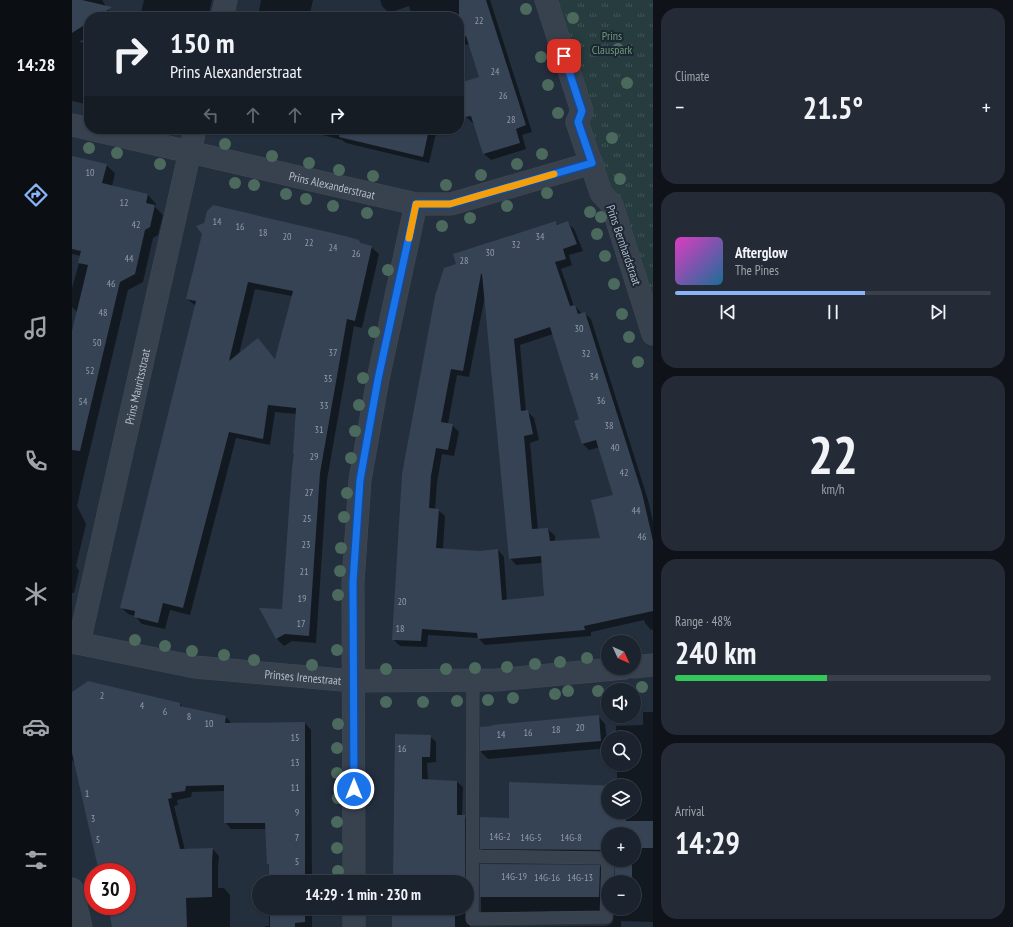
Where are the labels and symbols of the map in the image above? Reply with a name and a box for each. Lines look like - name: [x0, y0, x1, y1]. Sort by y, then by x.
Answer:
- house number: 22: [475, 14, 484, 27]
- park label: Prins Clauspark: [592, 28, 633, 57]
- pin: [547, 39, 581, 73]
- house number: 24: [491, 65, 500, 78]
- house number: 26: [499, 89, 508, 102]
- house number: 28: [507, 113, 516, 126]
- house number: 10: [86, 166, 95, 179]
- street label: Prins Alexanderstraat: [288, 168, 377, 202]
- house number: 12: [120, 196, 129, 209]
- street label: Prins Bernhardstraat: [603, 203, 645, 288]
- house number: 14: [213, 215, 222, 228]
- house number: 42: [132, 218, 141, 231]
- house number: 16: [236, 220, 245, 233]
- house number: 18: [259, 226, 268, 239]
- house number: 20: [283, 230, 292, 243]
- house number: 34: [536, 230, 545, 243]
- house number: 22: [305, 236, 314, 249]
- house number: 32: [512, 238, 521, 251]
- house number: 24: [329, 241, 338, 254]
- house number: 30: [486, 246, 495, 259]
- house number: 26: [352, 247, 361, 260]
- house number: 44: [125, 252, 134, 265]
- house number: 28: [460, 254, 469, 267]
- house number: 46: [107, 277, 116, 290]
- house number: 48: [99, 306, 108, 319]
- house number: 30: [575, 322, 584, 335]
- house number: 50: [93, 336, 102, 349]
- street label: Prins Mauritsstraat: [121, 346, 153, 426]
- house number: 37: [329, 346, 338, 359]
- house number: 32: [582, 347, 591, 360]
- house number: 52: [86, 364, 95, 377]
- house number: 34: [590, 370, 599, 383]
- house number: 35: [324, 372, 333, 385]
- house number: 36: [597, 394, 606, 407]
- house number: 54: [79, 395, 88, 408]
- house number: 33: [320, 399, 329, 412]
- house number: 38: [605, 419, 614, 432]
- house number: 31: [315, 423, 324, 436]
- house number: 40: [611, 441, 620, 454]
- house number: 29: [310, 450, 319, 463]
- house number: 42: [620, 466, 629, 479]
- house number: 27: [305, 486, 314, 499]
- house number: 44: [632, 504, 641, 517]
- house number: 25: [303, 512, 312, 525]
- house number: 46: [638, 530, 647, 543]
- house number: 23: [302, 538, 311, 551]
- house number: 21: [300, 565, 309, 578]
- house number: 19: [298, 592, 307, 605]
- house number: 20: [398, 595, 407, 608]
- house number: 17: [297, 617, 306, 630]
- house number: 18: [396, 622, 405, 635]
- north arrow: [601, 635, 641, 675]
- street label: Prinses Irenestraat: [264, 666, 343, 687]
- house number: 2: [100, 689, 104, 702]
- house number: 4: [140, 699, 145, 712]
- house number: 6: [163, 705, 168, 718]
- house number: 8: [187, 710, 191, 723]
- house number: 10: [205, 717, 214, 730]
- house number: 20: [576, 721, 585, 734]
- house number: 18: [552, 723, 561, 736]
- house number: 16: [524, 726, 533, 739]
- house number: 14: [497, 728, 506, 741]
- house number: 15: [291, 731, 300, 744]
- house number: 16: [398, 742, 407, 755]
- house number: 13: [291, 756, 300, 769]
- position arrow: [333, 768, 375, 810]
- house number: 11: [291, 781, 300, 794]
- house number: 1: [85, 787, 89, 800]
- house number: 9: [295, 806, 299, 819]
- house number: 3: [91, 812, 95, 825]
- house number: 14G-2: [489, 830, 511, 843]
- house number: 7: [295, 831, 299, 844]
- house number: 14G-5: [520, 831, 542, 844]
- house number: 14G-8: [560, 831, 582, 844]
- house number: 5: [96, 833, 100, 846]
- house number: 5: [295, 855, 299, 868]
- speed limit sign: 30: [84, 863, 136, 915]
- house number: 14G-19: [501, 870, 527, 883]
- house number: 14G-16: [534, 871, 560, 884]
- house number: 14G-13: [567, 871, 593, 884]

